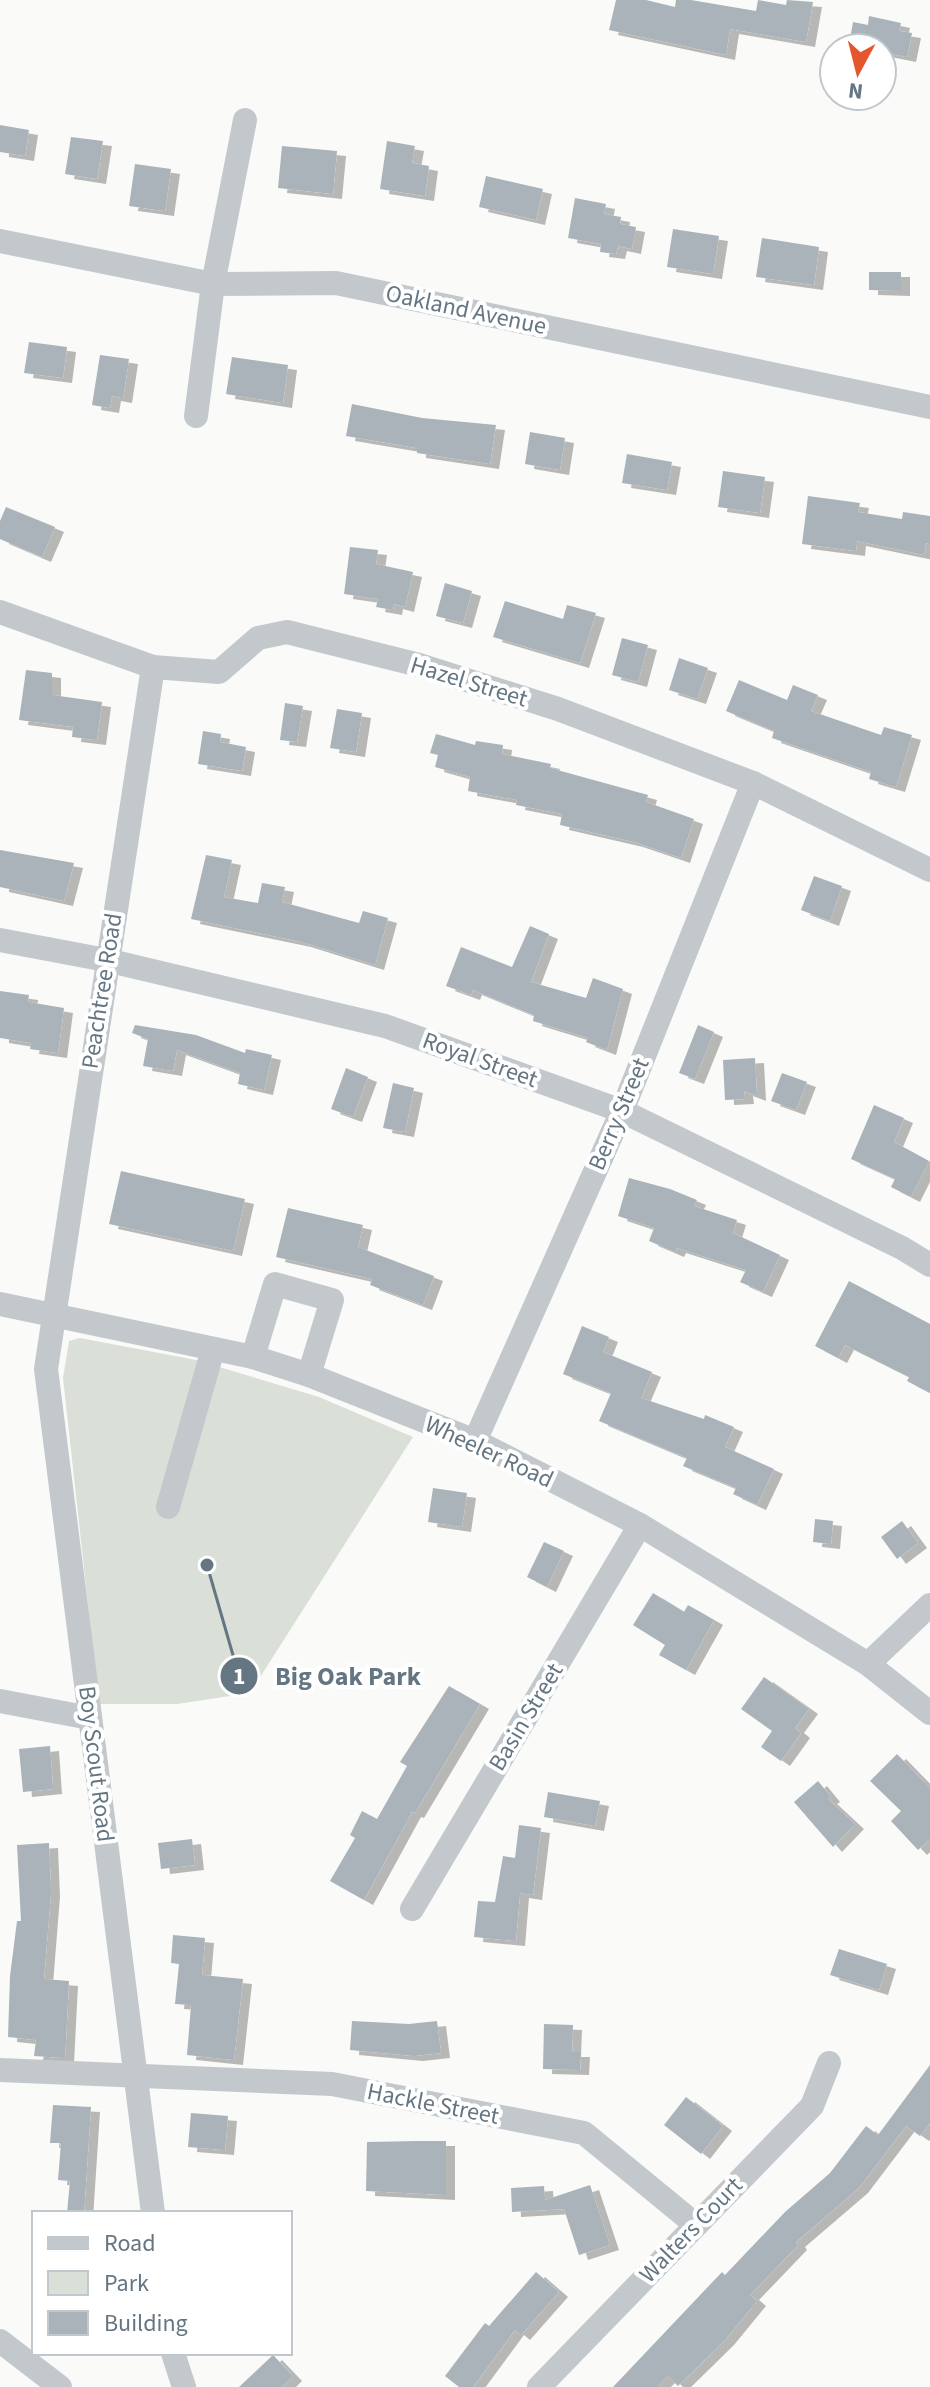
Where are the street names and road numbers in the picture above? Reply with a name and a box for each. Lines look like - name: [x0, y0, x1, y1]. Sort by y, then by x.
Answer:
- street label: Oakland Avenue: [382, 276, 550, 344]
- street label: Hazel Street: [406, 648, 532, 716]
- street label: Peachtree Road: [72, 911, 132, 1071]
- street label: Royal Street: [418, 1023, 542, 1097]
- street label: Berry Street: [580, 1052, 658, 1176]
- street label: Wheeler Road: [419, 1407, 559, 1497]
- street label: Basin Street: [480, 1656, 572, 1778]
- street label: Boy Scout Road: [69, 1684, 123, 1844]
- street label: Hackle Street: [364, 2074, 502, 2134]
- street label: Walters Court: [631, 2169, 751, 2291]

